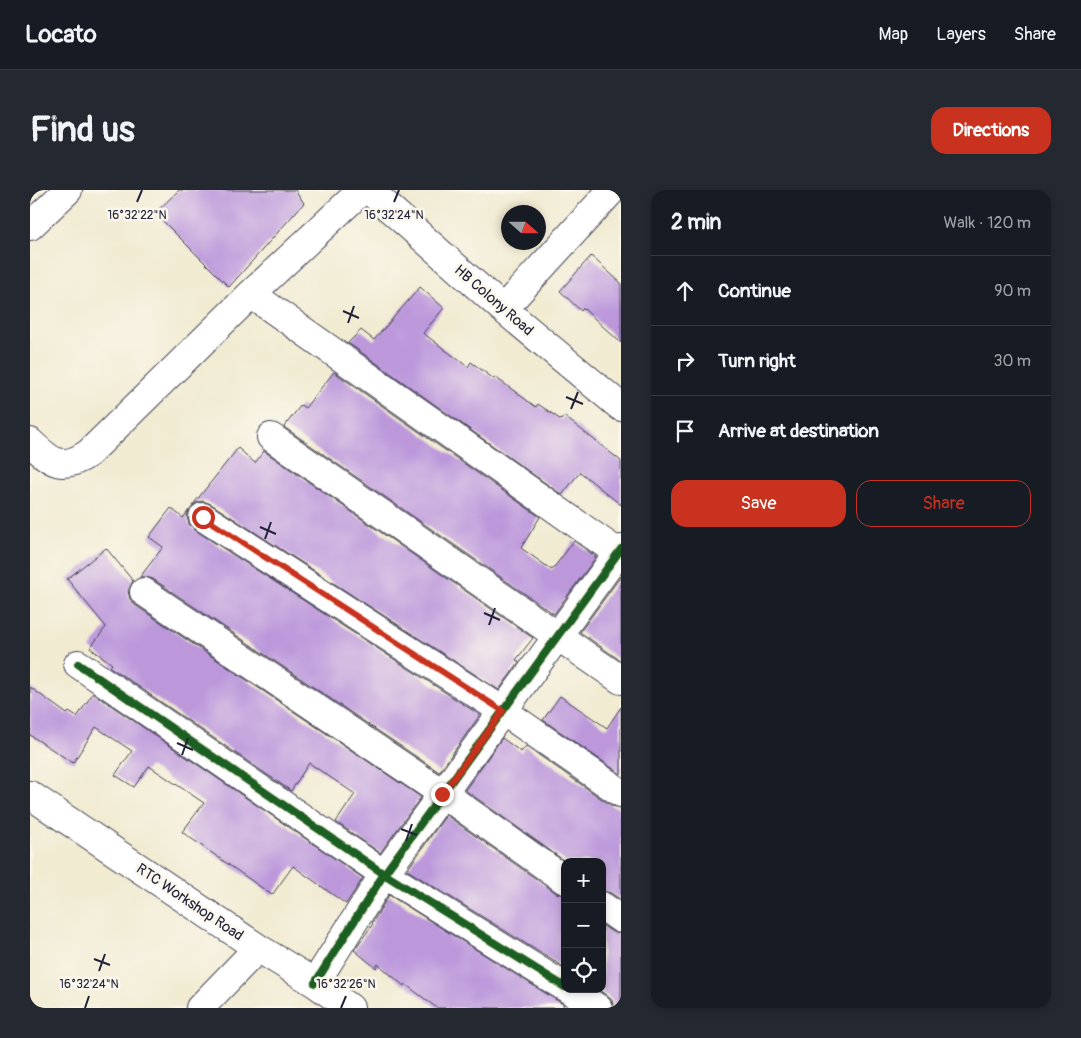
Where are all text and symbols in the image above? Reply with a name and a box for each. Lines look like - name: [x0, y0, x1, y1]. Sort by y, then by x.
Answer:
- text: Locato: [25, 20, 97, 49]
- text: Map: [879, 23, 908, 46]
- text: Layers: [936, 23, 986, 46]
- text: Share: [1014, 23, 1056, 46]
- button: Directions: [931, 107, 1051, 154]
- text: Find us: [30, 108, 135, 152]
- north arrow: [501, 205, 546, 250]
- text: 16°32'22"N: [107, 208, 167, 223]
- text: 16°32'24"N: [364, 208, 424, 223]
- text: 2 min: [671, 209, 721, 236]
- text: Walk · 120 m: [943, 213, 1031, 233]
- street label: HB Colony Road: [450, 261, 537, 340]
- icon: ahead: [671, 277, 699, 305]
- text: Continue: [718, 279, 791, 303]
- text: 90 m: [994, 281, 1031, 301]
- icon: right: [671, 347, 699, 375]
- text: Turn right: [718, 349, 796, 373]
- text: 30 m: [993, 351, 1031, 371]
- icon: arrive: [671, 417, 699, 445]
- text: Arrive at destination: [718, 419, 879, 443]
- button: Save: [671, 480, 846, 527]
- button: Share: [856, 480, 1031, 527]
- route start: [192, 506, 215, 529]
- route end: [431, 783, 454, 806]
- map controls: [561, 858, 606, 993]
- button: +: [561, 858, 606, 903]
- street label: RTC Workshop Road: [132, 859, 247, 945]
- button: −: [561, 903, 606, 948]
- button: locate: [561, 948, 606, 993]
- text: 16°32'24"N: [59, 977, 119, 992]
- text: 16°32'26"N: [316, 977, 376, 992]

